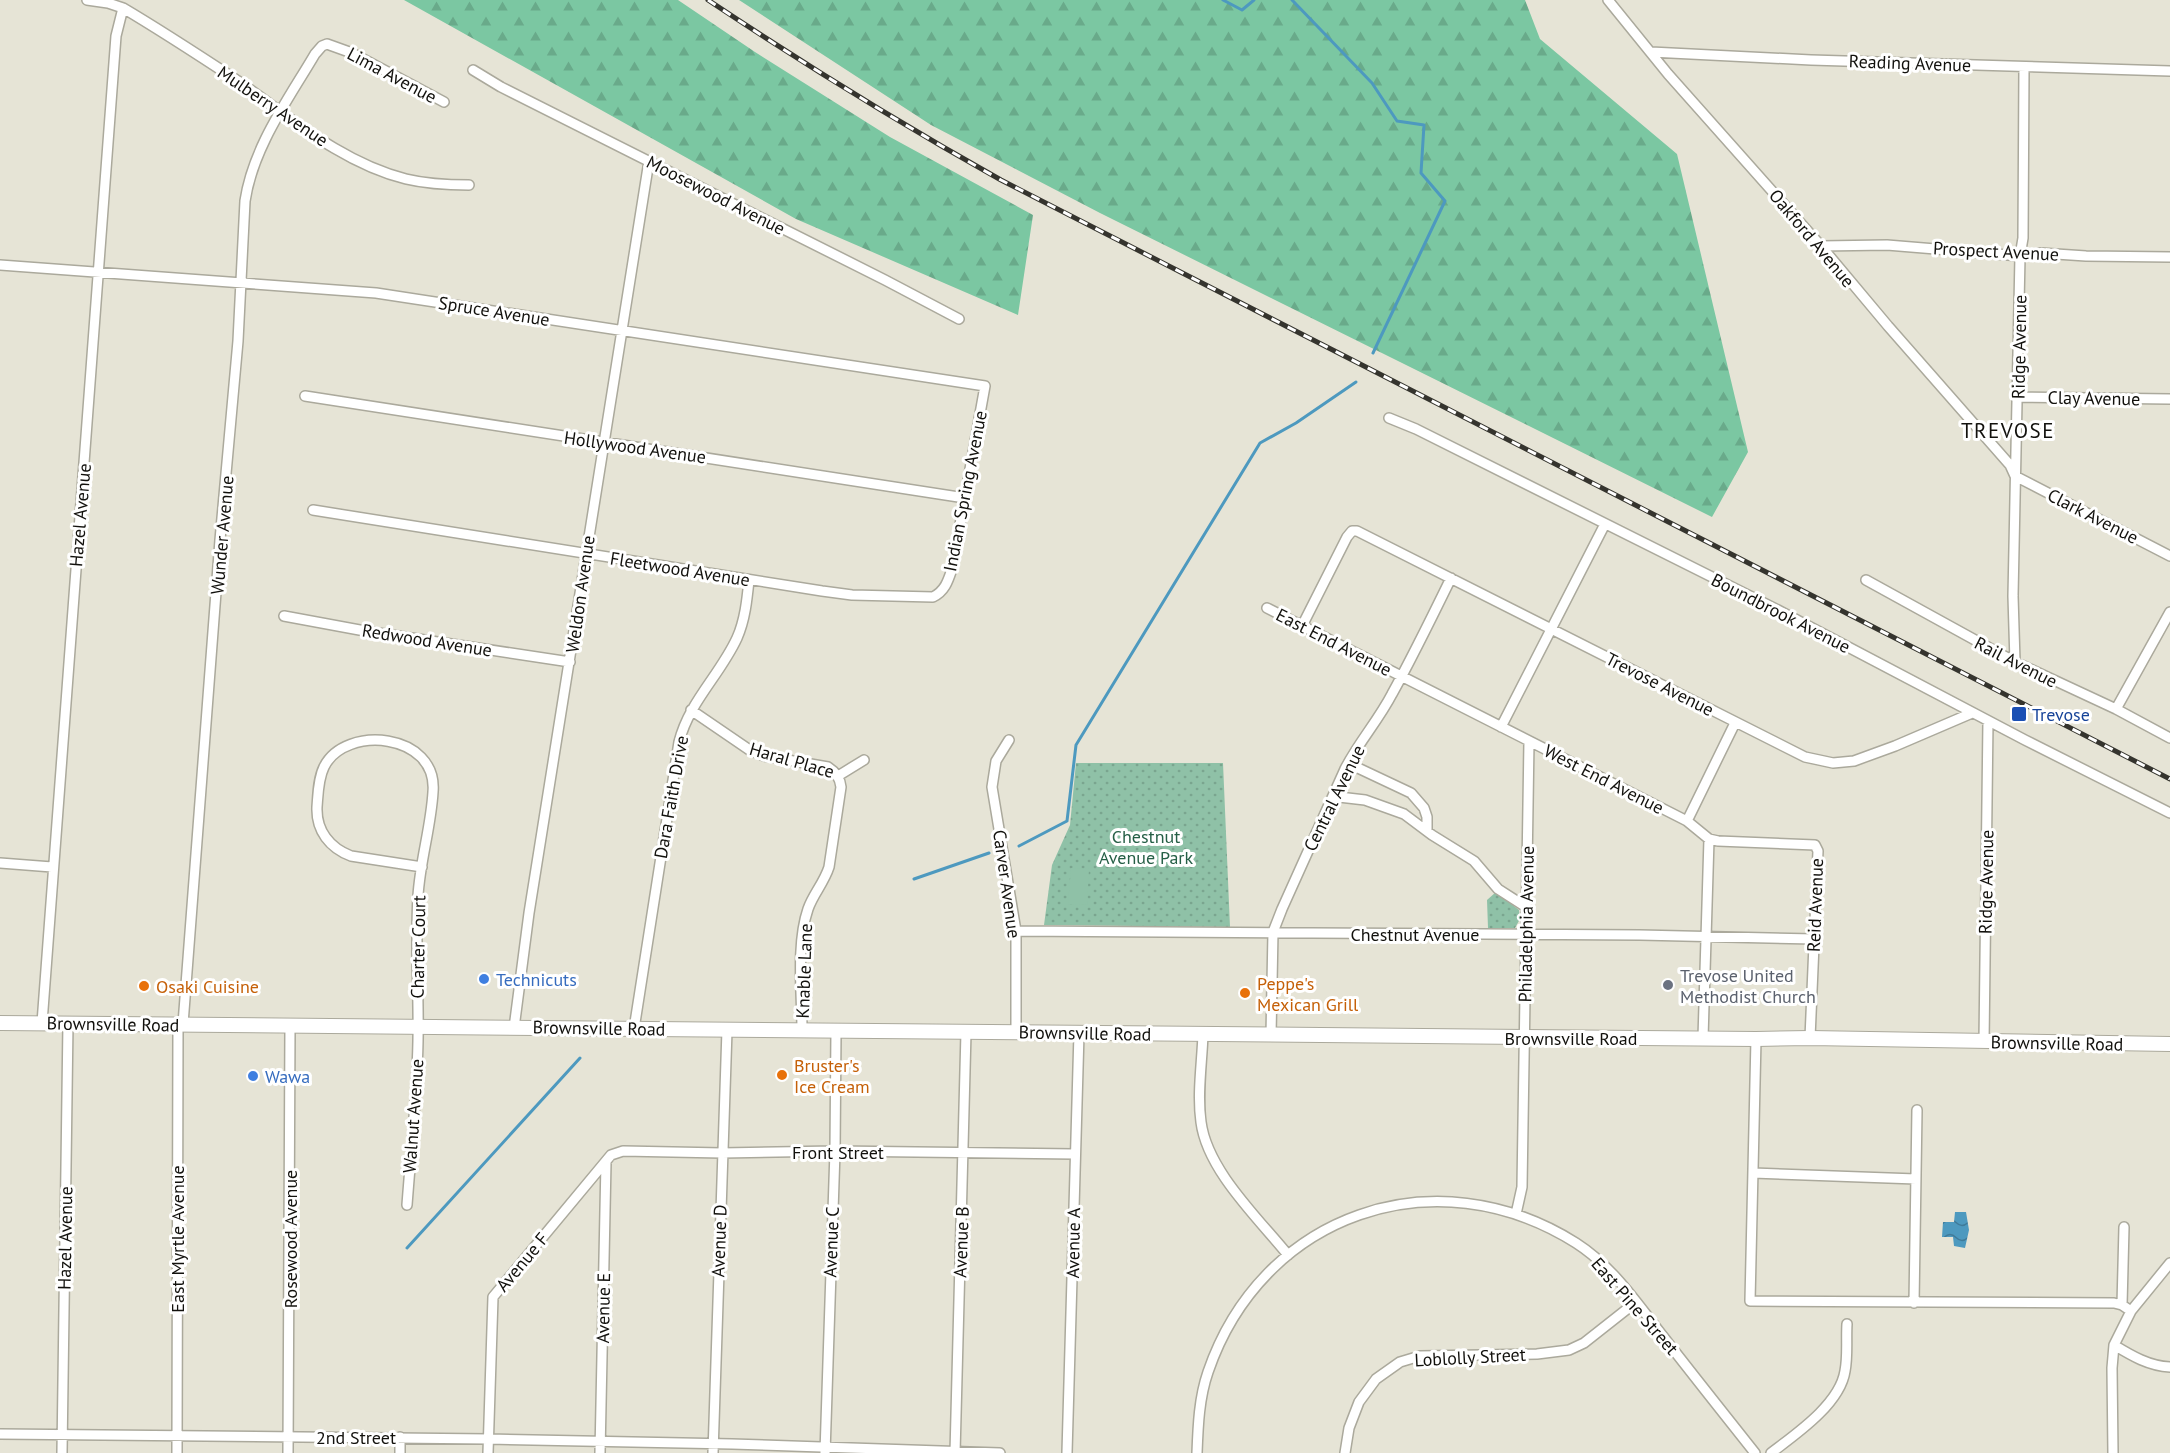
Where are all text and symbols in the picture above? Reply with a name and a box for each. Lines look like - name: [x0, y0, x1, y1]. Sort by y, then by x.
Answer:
- street label: Lima Avenue: [343, 42, 441, 108]
- street label: Reading Avenue: [1848, 49, 1972, 77]
- street label: Mulberry Avenue: [213, 61, 333, 151]
- street label: Moosewood Avenue: [643, 150, 789, 240]
- street label: Oakford Avenue: [1764, 184, 1860, 292]
- street label: Prospect Avenue: [1932, 236, 2060, 266]
- street label: Spruce Avenue: [437, 291, 551, 331]
- street label: Ridge Avenue: [2007, 295, 2031, 399]
- street label: Clay Avenue: [2047, 386, 2141, 410]
- street label: Indian Spring Avenue: [938, 409, 992, 573]
- district label: TREVOSE: [1961, 417, 2055, 444]
- street label: Hollywood Avenue: [562, 426, 708, 468]
- street label: Hazel Avenue: [64, 462, 96, 568]
- street label: Wunder Avenue: [205, 475, 239, 595]
- street label: Clark Avenue: [2044, 483, 2142, 549]
- street label: Weldon Avenue: [560, 534, 600, 654]
- street label: Fleetwood Avenue: [608, 547, 752, 591]
- street label: Boundbrook Avenue: [1708, 568, 1854, 658]
- street label: East End Avenue: [1272, 603, 1396, 681]
- street label: Redwood Avenue: [360, 618, 494, 662]
- street label: Rail Avenue: [1971, 631, 2061, 693]
- street label: Trevose Avenue: [1602, 647, 1718, 721]
- place label: Trevose: [2032, 703, 2090, 726]
- marker: Trevose: [2010, 705, 2028, 723]
- street label: Dara Faith Drive: [649, 734, 693, 860]
- street label: Haral Place: [747, 737, 837, 783]
- street label: West End Avenue: [1540, 739, 1668, 819]
- street label: Central Avenue: [1298, 741, 1370, 855]
- park label: Chestnut Avenue Park: [1099, 825, 1193, 869]
- street label: Carver Avenue: [988, 828, 1026, 940]
- street label: Ridge Avenue: [1974, 830, 1998, 934]
- street label: Philadelphia Avenue: [1513, 845, 1539, 1003]
- street label: Reid Avenue: [1802, 858, 1828, 952]
- street label: Charter Court: [406, 895, 430, 999]
- street label: Knable Lane: [791, 923, 817, 1019]
- street label: Chestnut Avenue: [1350, 923, 1480, 946]
- place label: Trevose United Methodist Church: [1680, 964, 1816, 1008]
- place label: Technicuts: [496, 968, 577, 991]
- marker: Technicuts: [477, 972, 491, 986]
- place label: Peppe's Mexican Grill: [1257, 972, 1359, 1016]
- place label: Osaki Cuisine: [156, 975, 259, 998]
- marker: Trevose United Methodist Church: [1661, 978, 1675, 992]
- marker: Osaki Cuisine: [137, 979, 151, 993]
- marker: Peppe's Mexican Grill: [1238, 986, 1252, 1000]
- street label: Brownsville Road: [46, 1011, 180, 1037]
- street label: Brownsville Road: [532, 1015, 666, 1041]
- street label: Brownsville Road: [1018, 1020, 1152, 1046]
- street label: Brownsville Road: [1505, 1027, 1637, 1050]
- street label: Brownsville Road: [1990, 1030, 2124, 1056]
- place label: Bruster's Ice Cream: [794, 1054, 870, 1098]
- street label: Walnut Avenue: [398, 1058, 428, 1174]
- place label: Wawa: [265, 1065, 310, 1088]
- marker: Bruster's Ice Cream: [775, 1068, 789, 1082]
- marker: Wawa: [246, 1069, 260, 1083]
- street label: Front Street: [792, 1141, 884, 1164]
- street label: East Myrtle Avenue: [166, 1165, 189, 1313]
- street label: Rosewood Avenue: [279, 1170, 302, 1308]
- street label: Hazel Avenue: [53, 1186, 77, 1290]
- street label: Avenue D: [706, 1204, 732, 1278]
- street label: Avenue C: [818, 1206, 844, 1278]
- street label: Avenue B: [948, 1206, 974, 1278]
- street label: Avenue A: [1061, 1207, 1085, 1279]
- street label: Avenue F: [491, 1228, 553, 1296]
- street label: East Pine Street: [1586, 1253, 1684, 1359]
- street label: Avenue E: [591, 1272, 615, 1344]
- street label: Loblolly Street: [1414, 1343, 1526, 1371]
- street label: 2nd Street: [316, 1426, 396, 1449]

